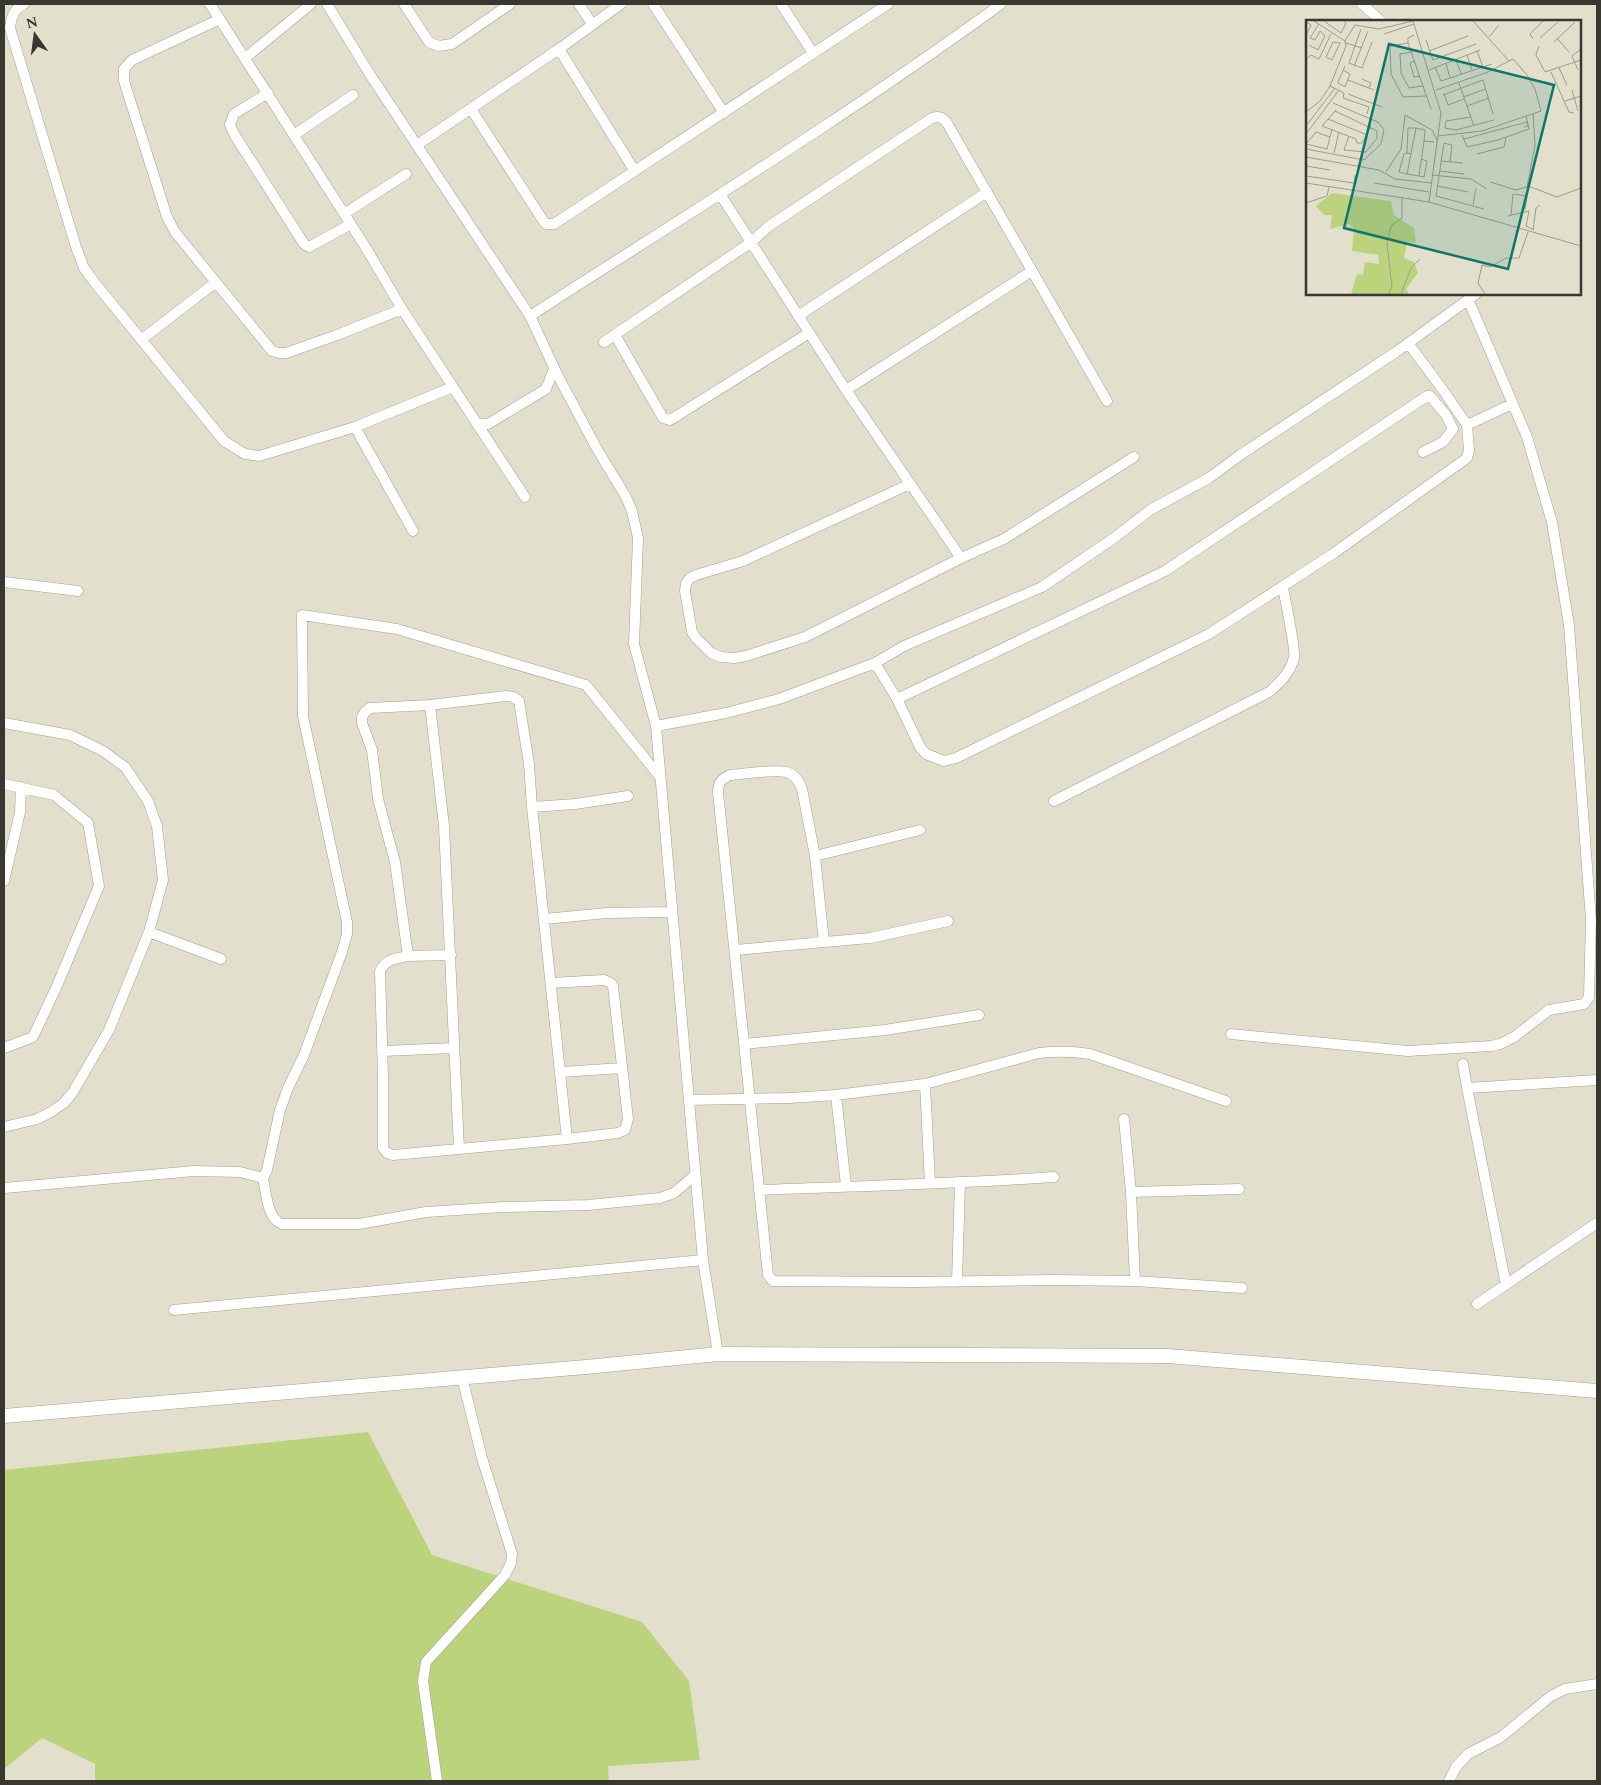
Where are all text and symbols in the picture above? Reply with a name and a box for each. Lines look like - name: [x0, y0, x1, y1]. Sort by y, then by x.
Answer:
- north arrow: [10, 10, 60, 60]
- text: N: [24, 11, 40, 34]
- inset map: [1306, 20, 1581, 295]

